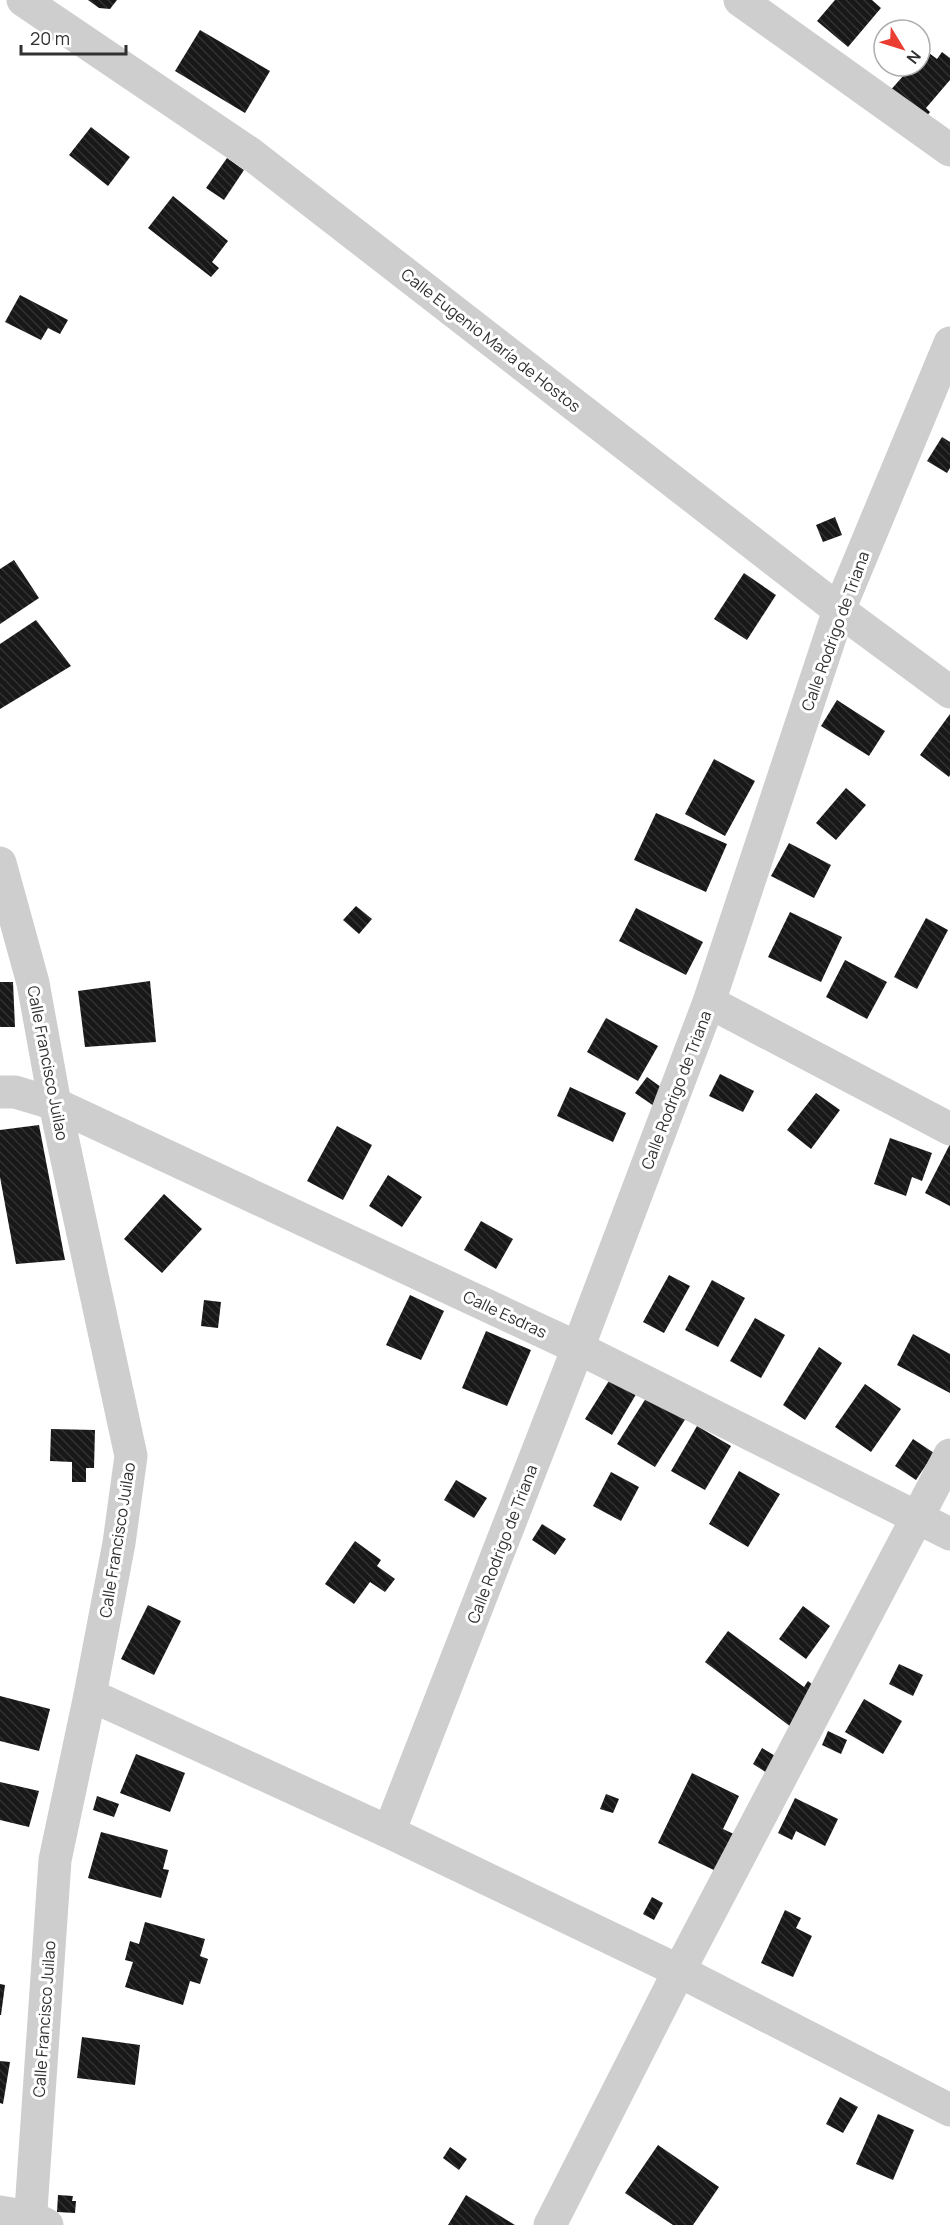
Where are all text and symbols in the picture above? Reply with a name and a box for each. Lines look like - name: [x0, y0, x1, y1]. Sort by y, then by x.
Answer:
- scale bar: [21, 18, 126, 56]
- north arrow: [872, 18, 932, 78]
- text: 20 m: [30, 26, 70, 50]
- text: N: [902, 46, 926, 69]
- street label: Calle Eugenio María de Hostos: [397, 263, 585, 417]
- street label: Calle Rodrigo de Triana: [796, 548, 874, 714]
- street label: Calle Francisco Juilao: [22, 984, 74, 1142]
- street label: Calle Rodrigo de Triana: [636, 1007, 716, 1173]
- street label: Calle Esdras: [460, 1285, 550, 1343]
- street label: Calle Francisco Juilao: [94, 1461, 140, 1619]
- street label: Calle Rodrigo de Triana: [462, 1461, 542, 1627]
- street label: Calle Francisco Juilao: [28, 1940, 60, 2098]

